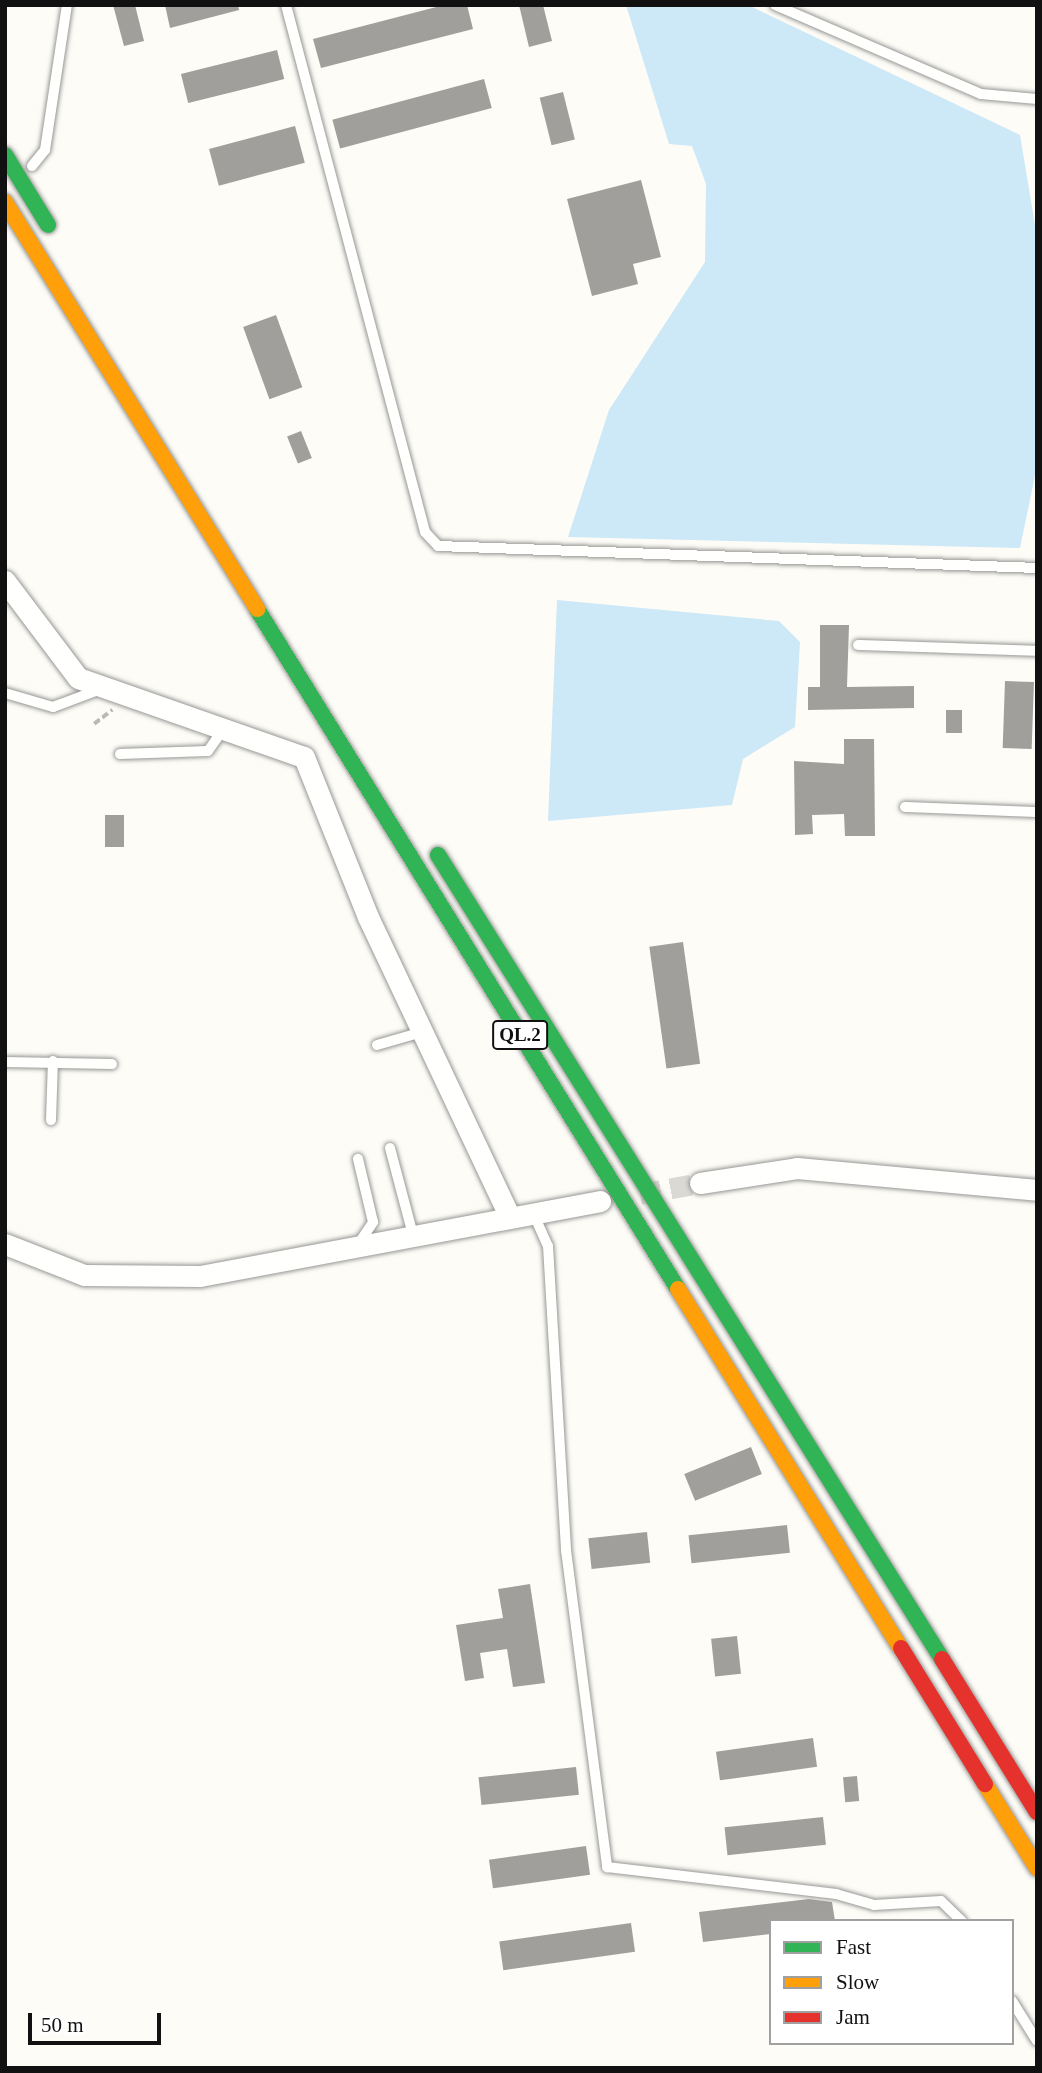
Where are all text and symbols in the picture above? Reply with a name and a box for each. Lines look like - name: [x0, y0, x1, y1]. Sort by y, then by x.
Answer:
- road number: QL.2: [492, 1020, 548, 1050]
- legend: [769, 1919, 1014, 2045]
- text: Fast: [836, 1935, 871, 1959]
- text: Slow: [836, 1970, 879, 1994]
- scale bar: [32, 2000, 164, 2044]
- text: Jam: [836, 2005, 870, 2029]
- text: 50 m: [41, 2013, 84, 2037]

